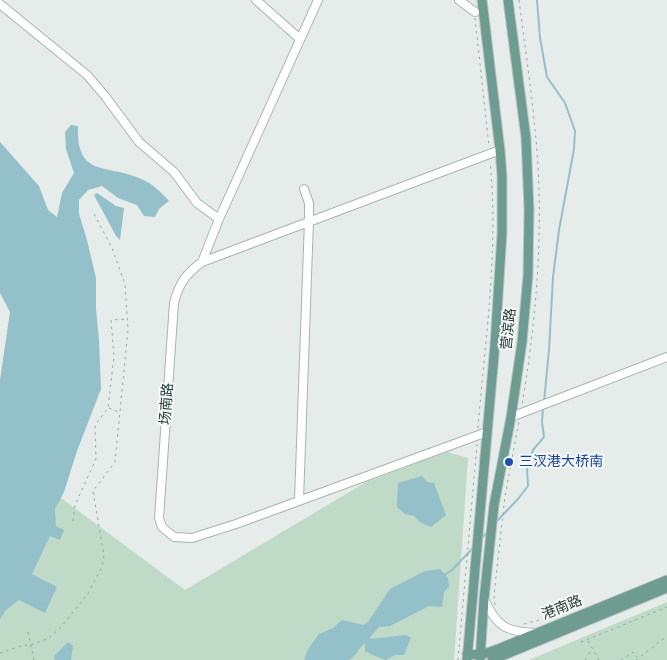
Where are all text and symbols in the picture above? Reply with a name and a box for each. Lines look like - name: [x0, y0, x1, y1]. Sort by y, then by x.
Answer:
- street label: 营滨路: [498, 307, 520, 351]
- street label: 场南路: [157, 382, 177, 426]
- place label: 三汊港大桥南: [519, 454, 603, 470]
- marker: 三汊港大桥南: [503, 456, 515, 468]
- street label: 港南路: [539, 592, 585, 624]

